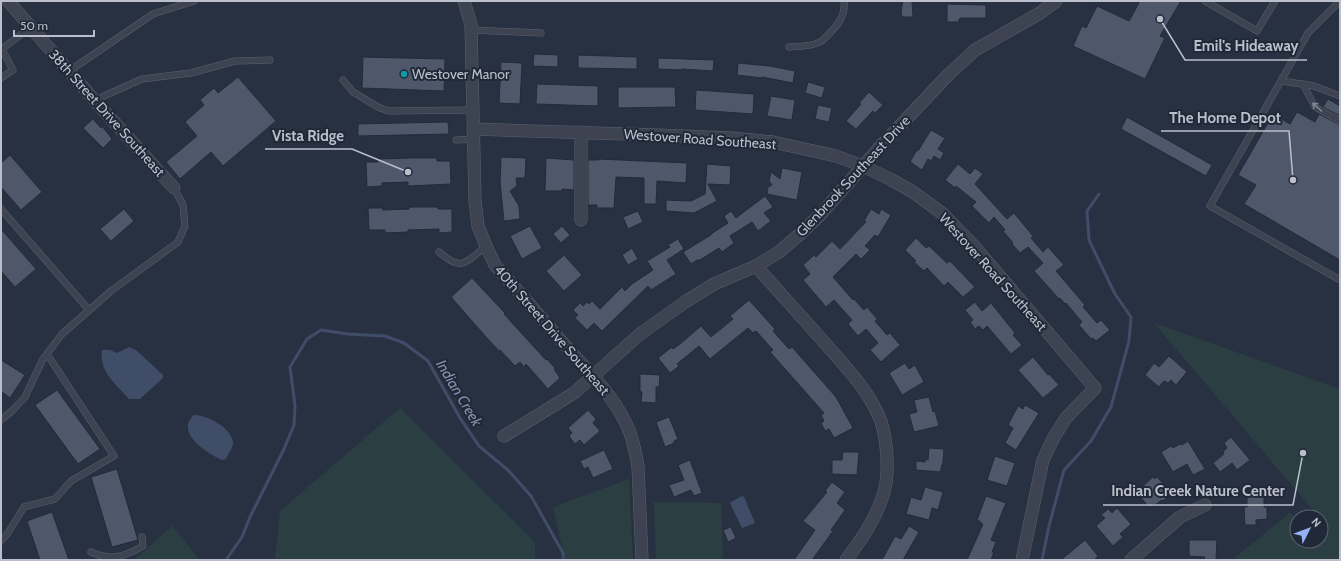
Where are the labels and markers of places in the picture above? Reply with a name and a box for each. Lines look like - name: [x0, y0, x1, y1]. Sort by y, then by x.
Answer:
- callout: Emil's Hideaway: [1185, 33, 1307, 60]
- place label: Westover Manor: [412, 65, 510, 83]
- marker: Westover Manor: [399, 69, 409, 79]
- callout: The Home Depot: [1161, 104, 1289, 131]
- callout: Vista Ridge: [265, 122, 352, 149]
- callout: Indian Creek Nature Center: [1103, 478, 1293, 505]

